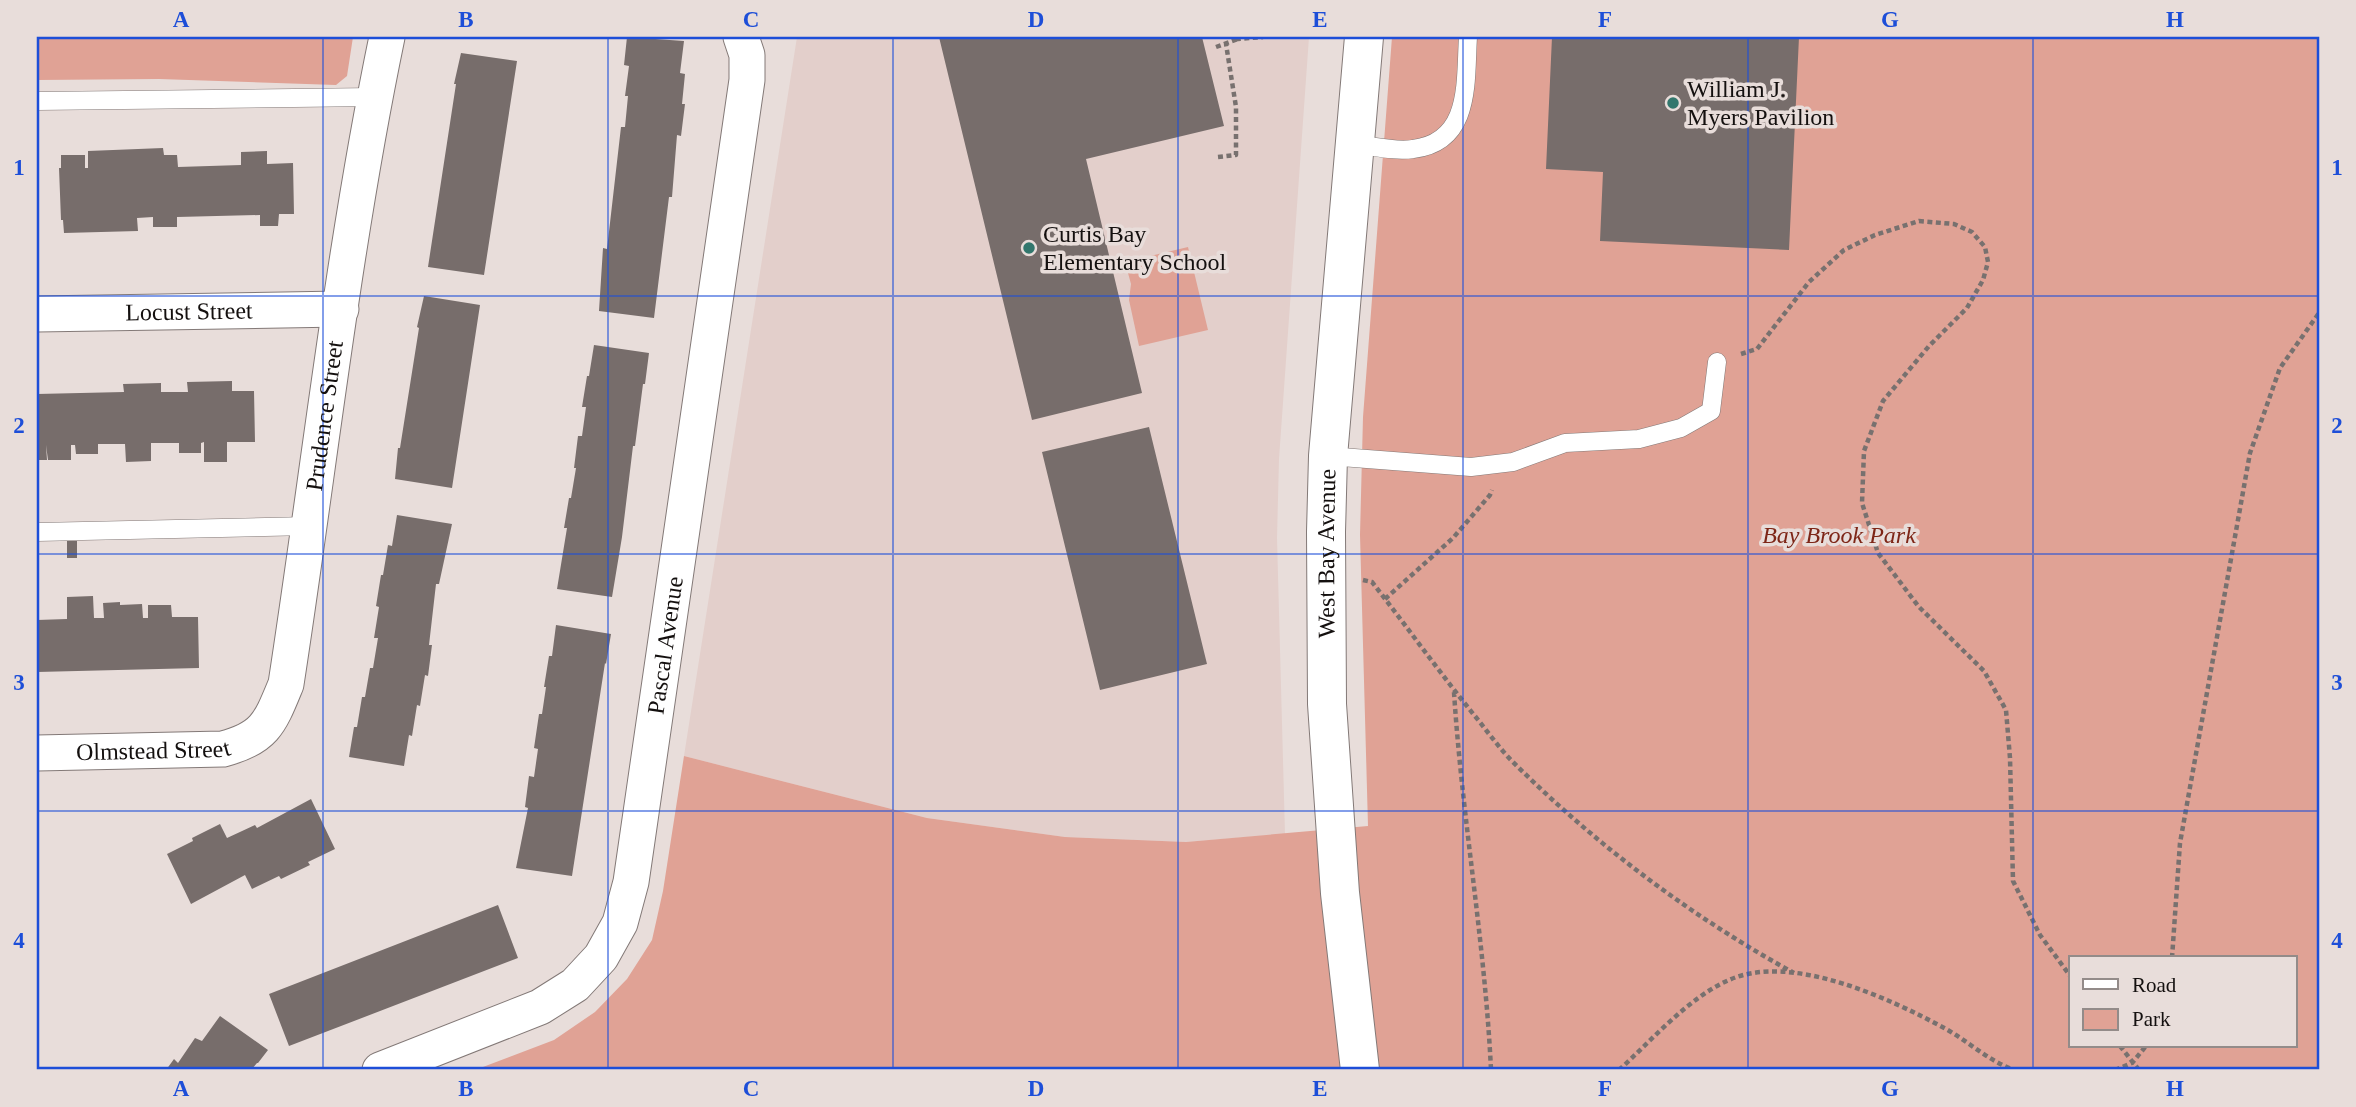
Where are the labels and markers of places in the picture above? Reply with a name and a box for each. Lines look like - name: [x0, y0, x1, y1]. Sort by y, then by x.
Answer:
- place label: William J. Myers Pavilion: [1687, 76, 1834, 130]
- marker: William J. Myers Pavilion: [1665, 95, 1681, 111]
- place label: Curtis Bay Elementary School: [1043, 221, 1227, 275]
- marker: Curtis Bay Elementary School: [1021, 240, 1037, 256]

